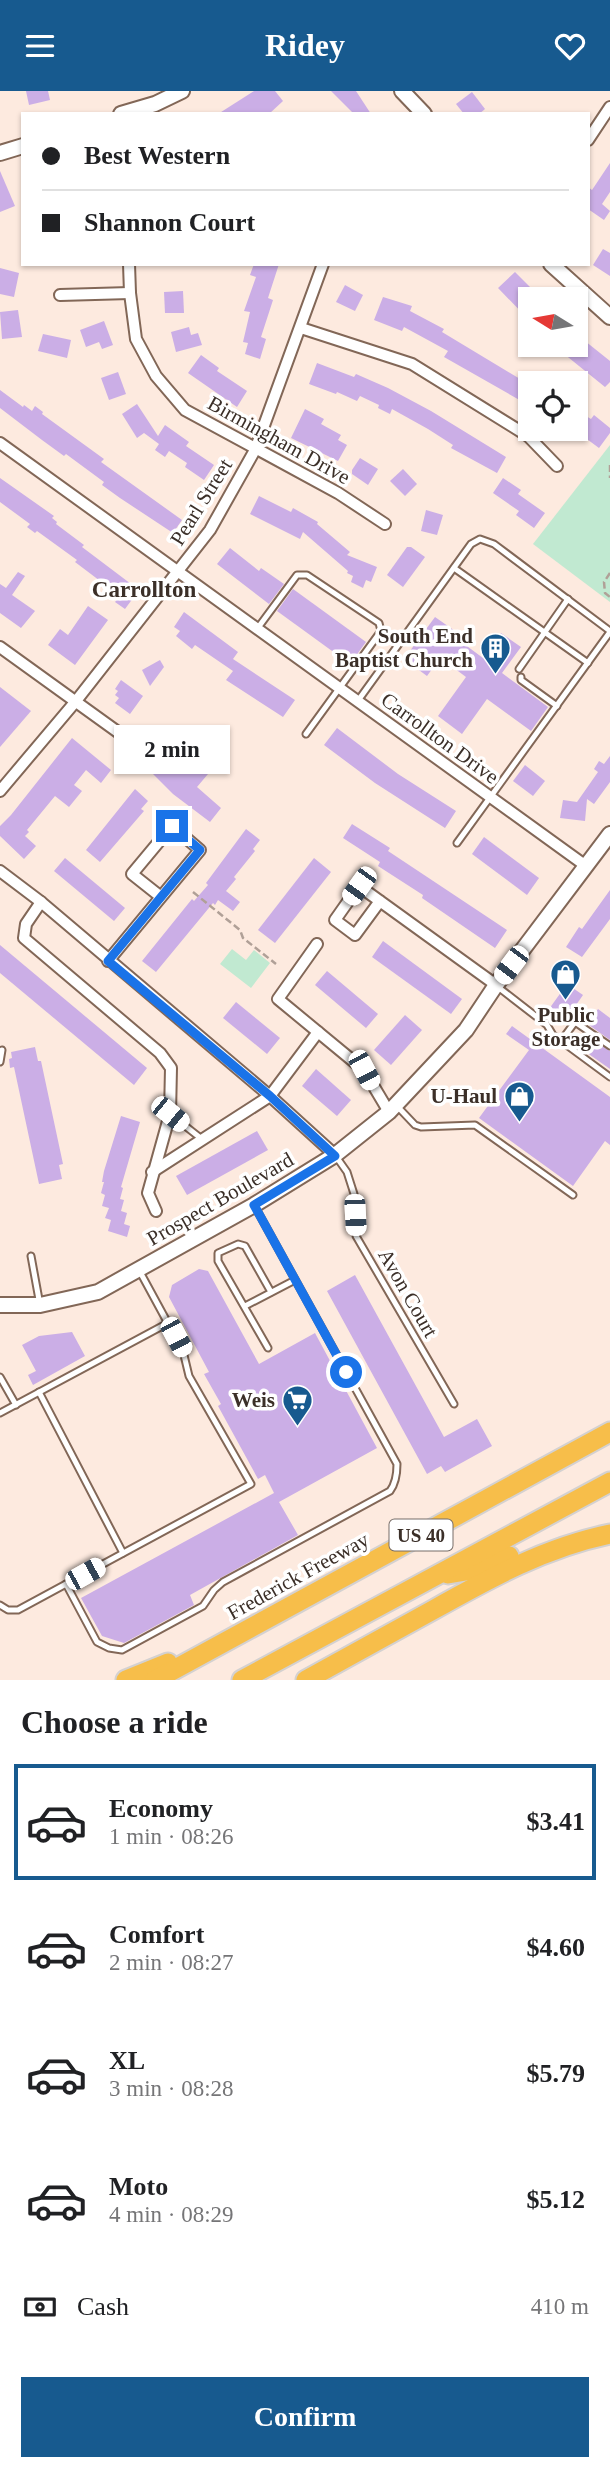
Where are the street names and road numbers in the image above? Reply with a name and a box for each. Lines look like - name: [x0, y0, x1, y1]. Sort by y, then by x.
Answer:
- street label: Birmingham Drive: [204, 391, 354, 489]
- street label: Pearl Street: [165, 454, 237, 550]
- street label: Carrollton Drive: [377, 687, 503, 789]
- street label: Prospect Boulevard: [143, 1147, 298, 1251]
- street label: Avon Court: [373, 1244, 443, 1342]
- road number: US 40: [390, 1519, 452, 1551]
- street label: Frederick Freeway: [223, 1527, 373, 1625]

